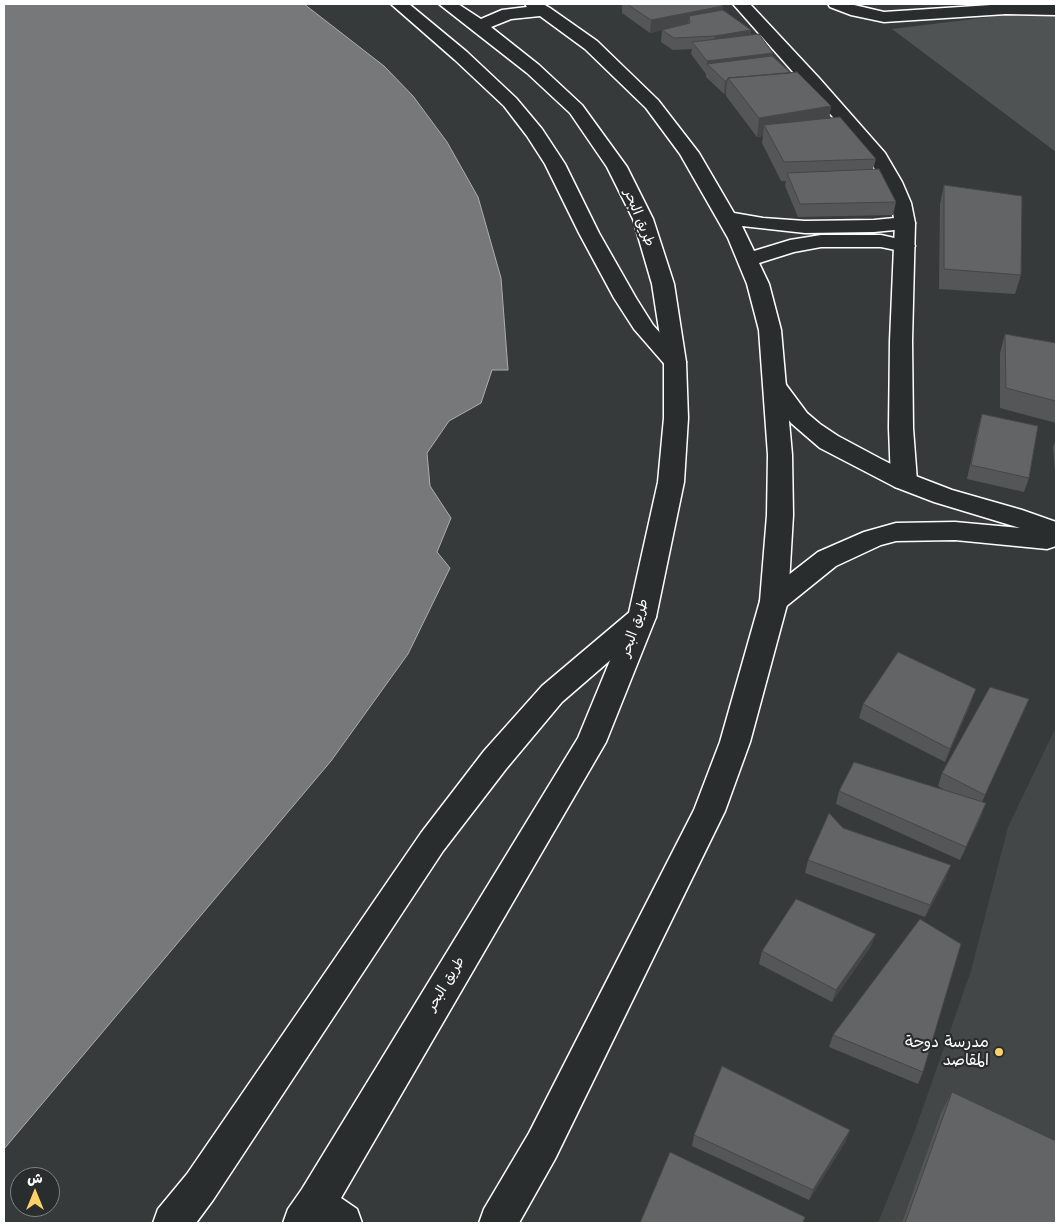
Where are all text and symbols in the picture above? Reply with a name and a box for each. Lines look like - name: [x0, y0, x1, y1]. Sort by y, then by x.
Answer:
- street label: طريق البحر: [620, 187, 658, 249]
- street label: طريق البحر: [617, 597, 653, 659]
- street label: طريق البحر: [423, 954, 469, 1014]
- place label: مدرسة دوحة المقاصد: [905, 1033, 989, 1071]
- marker: مدرسة دوحة المقاصد: [993, 1046, 1005, 1058]
- north arrow: [10, 1167, 60, 1217]
- text: ش: [27, 1169, 43, 1187]

